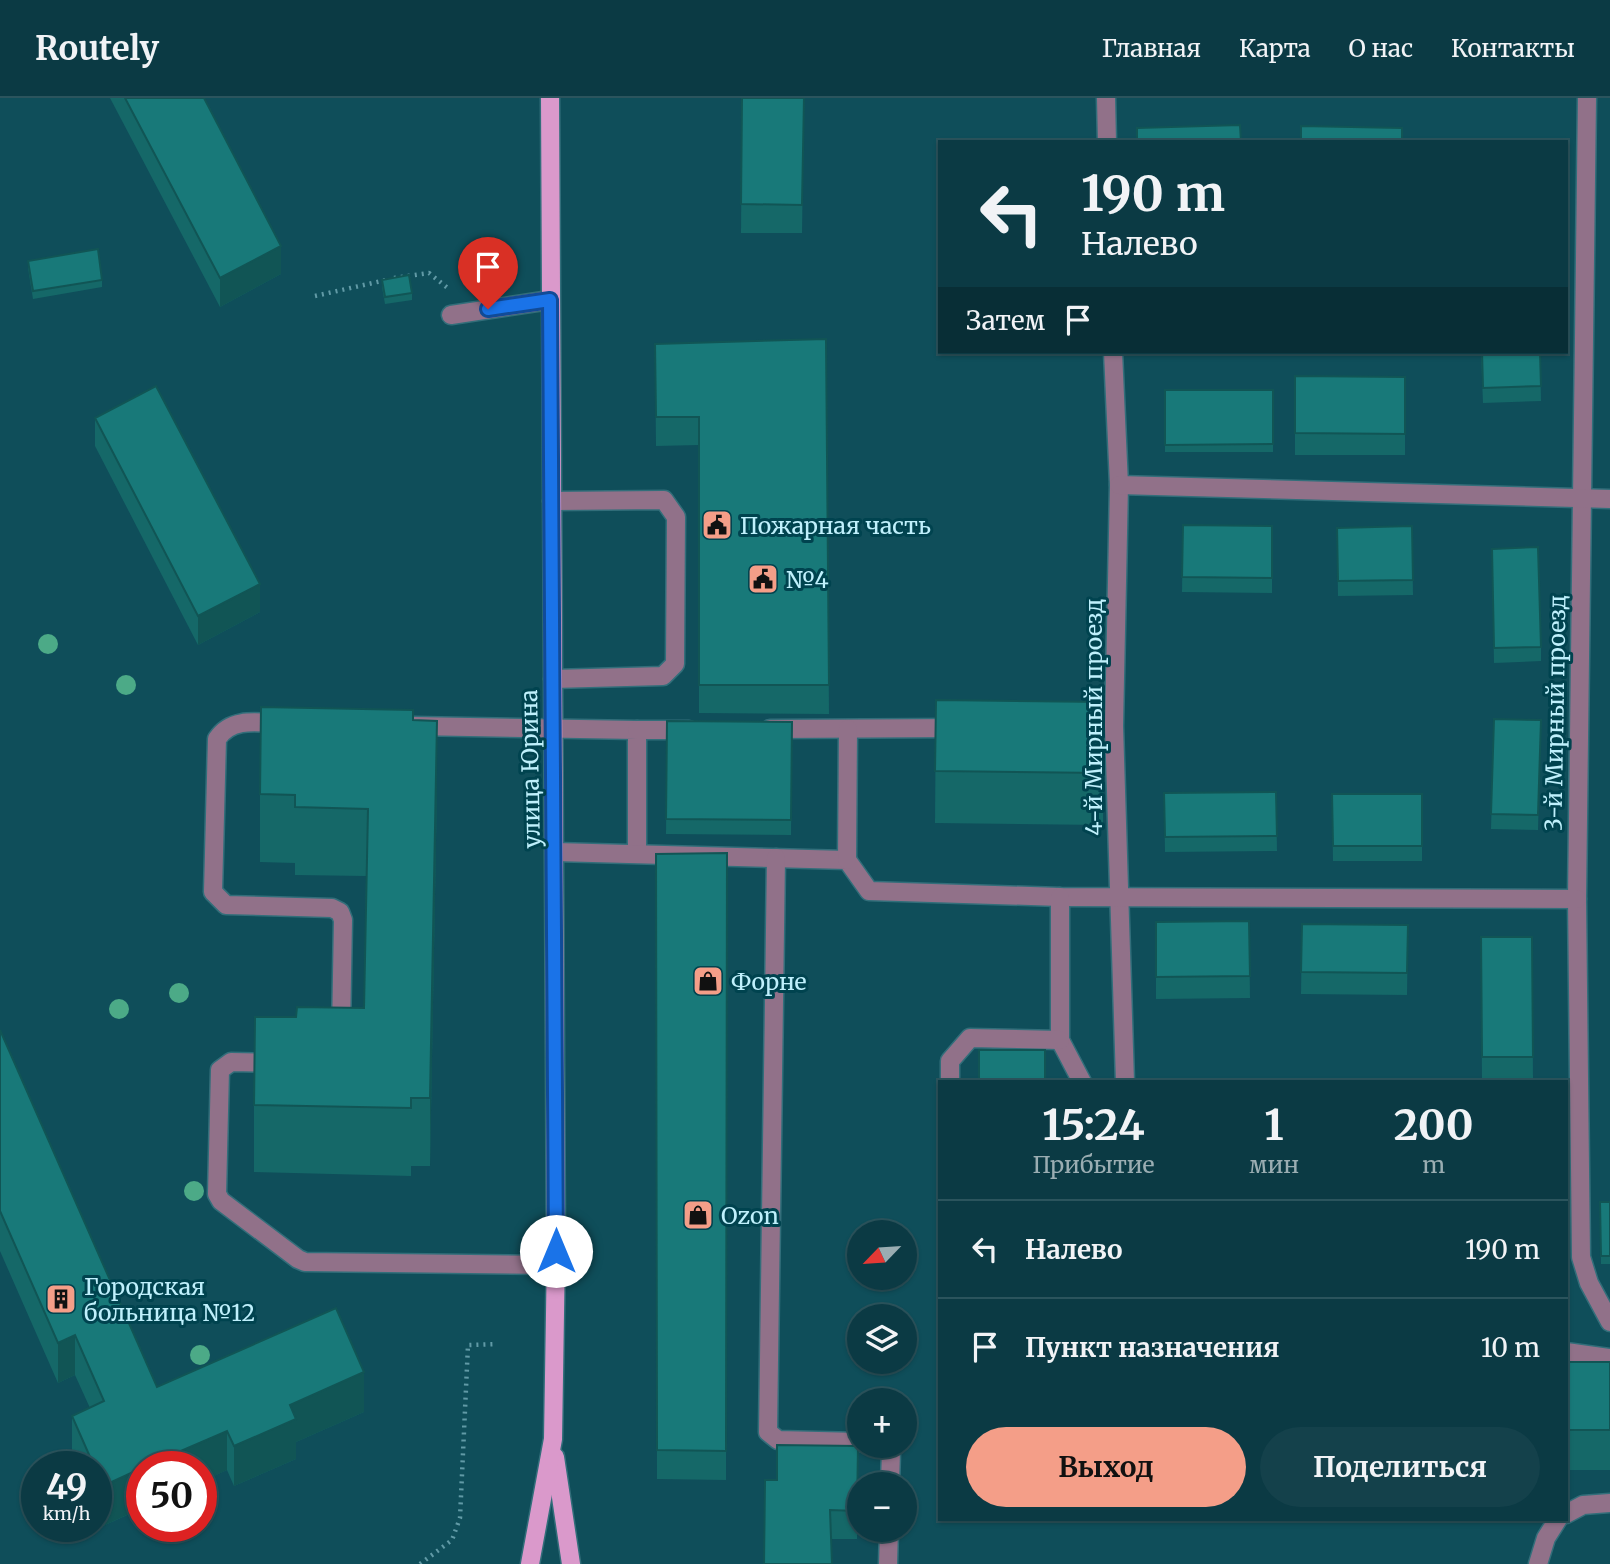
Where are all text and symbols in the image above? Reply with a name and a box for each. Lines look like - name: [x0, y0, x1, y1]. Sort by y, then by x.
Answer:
- text: Routely: [35, 28, 159, 69]
- text: Главная: [1102, 33, 1201, 64]
- text: Карта: [1239, 33, 1311, 64]
- text: О нас: [1349, 33, 1413, 64]
- text: Контакты: [1451, 33, 1575, 64]
- text: 190 m: [1081, 163, 1225, 224]
- icon: left: [966, 168, 1057, 259]
- text: Налево: [1081, 224, 1198, 264]
- pin: [458, 237, 518, 309]
- icon: arrive: [469, 248, 507, 286]
- icon: arrive: [1059, 301, 1097, 339]
- text: Затем: [966, 304, 1045, 337]
- public building icon: Пожарная часть: [700, 508, 734, 542]
- place label: Пожарная часть: [740, 511, 931, 540]
- public building icon: №4: [746, 562, 780, 596]
- place label: №4: [786, 565, 829, 594]
- street label: 3-й Мирный проезд: [1538, 595, 1572, 831]
- street label: 4-й Мирный проезд: [1079, 598, 1108, 836]
- street label: улица Юрина: [514, 689, 546, 849]
- shop icon: Форне: [691, 964, 725, 998]
- place label: Форне: [731, 967, 807, 996]
- text: 15:24: [1042, 1099, 1145, 1151]
- text: 1: [1264, 1099, 1284, 1151]
- text: 200: [1394, 1099, 1474, 1151]
- text: Прибытие: [1032, 1150, 1155, 1179]
- text: мин: [1249, 1150, 1299, 1179]
- text: m: [1422, 1150, 1445, 1179]
- shop icon: Ozon: [681, 1198, 715, 1232]
- place label: Ozon: [721, 1201, 779, 1230]
- position arrow: [519, 1214, 593, 1288]
- north arrow: [847, 1220, 917, 1290]
- map controls: [847, 1220, 917, 1542]
- icon: left: [966, 1230, 1004, 1268]
- text: Налево: [1025, 1233, 1123, 1266]
- text: 190 m: [1465, 1233, 1540, 1266]
- place label: Городская больница №12: [84, 1272, 255, 1327]
- building icon: Городская больница №12: [44, 1282, 78, 1316]
- button: layers: [847, 1304, 917, 1374]
- icon: arrive: [966, 1328, 1004, 1366]
- text: Пункт назначения: [1025, 1331, 1279, 1364]
- text: 10 m: [1481, 1331, 1540, 1364]
- button: +: [847, 1388, 917, 1458]
- button: Выход: [966, 1427, 1246, 1507]
- button: Поделиться: [1260, 1427, 1540, 1507]
- speed limit sign: 50: [126, 1451, 217, 1542]
- text: 49: [46, 1465, 87, 1509]
- button: −: [847, 1472, 917, 1542]
- text: km/h: [43, 1502, 90, 1525]

